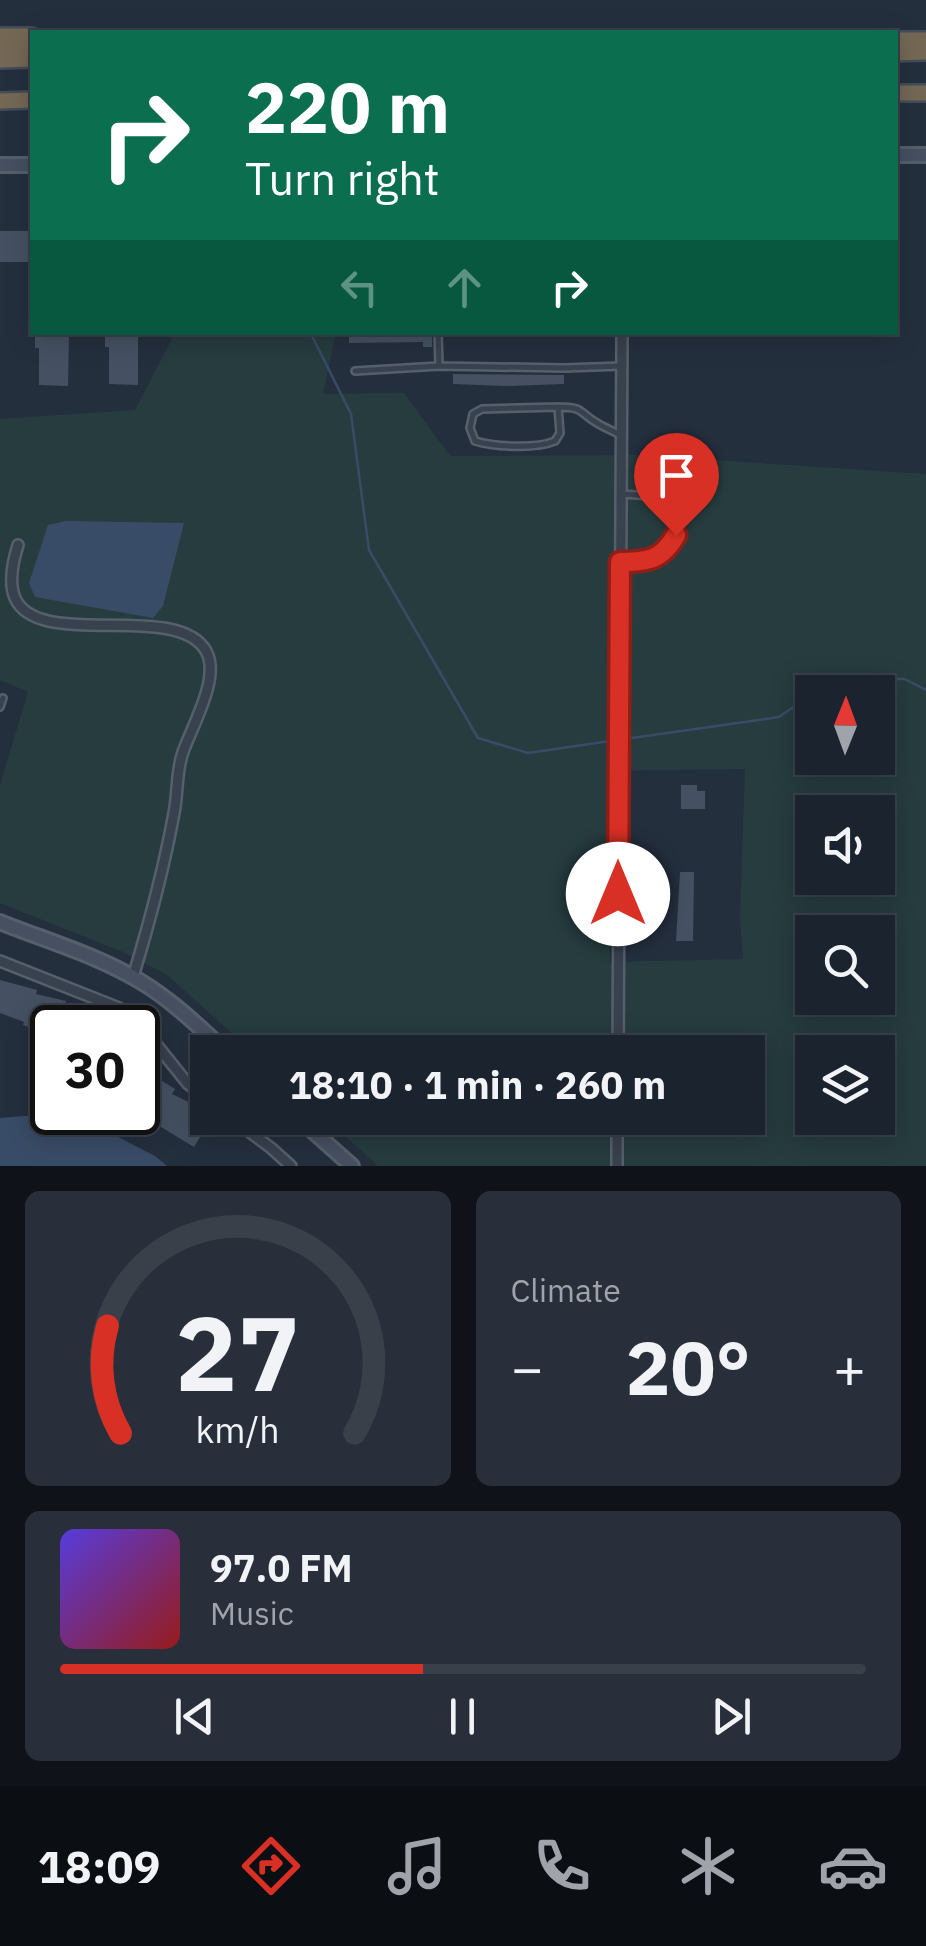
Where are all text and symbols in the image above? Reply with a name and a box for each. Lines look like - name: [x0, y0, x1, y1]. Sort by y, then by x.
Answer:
- text: 220 m: [245, 61, 450, 152]
- icon: right: [80, 70, 210, 200]
- text: Turn right: [245, 149, 440, 207]
- icon: left: [332, 260, 387, 315]
- icon: ahead: [437, 260, 492, 315]
- icon: right: [542, 260, 597, 315]
- pin: [634, 433, 719, 536]
- icon: arrive: [649, 448, 704, 503]
- north arrow: [795, 675, 895, 775]
- map controls: [795, 675, 895, 1135]
- button: sound: [795, 795, 895, 895]
- position arrow: [566, 842, 670, 946]
- button: search: [795, 915, 895, 1015]
- speed limit sign: 30: [30, 1005, 160, 1135]
- button: layers: [795, 1035, 895, 1135]
- text: 18:10 · 1 min · 260 m: [289, 1060, 666, 1109]
- text: Climate: [511, 1269, 621, 1311]
- text: 27: [175, 1284, 300, 1420]
- text: 20°: [626, 1318, 751, 1416]
- text: −: [511, 1332, 544, 1403]
- text: +: [833, 1332, 866, 1403]
- text: km/h: [196, 1406, 280, 1453]
- text: 97.0 FM: [210, 1543, 353, 1592]
- text: Music: [210, 1592, 294, 1634]
- icon: previous: [167, 1689, 222, 1744]
- icon: pause: [435, 1689, 490, 1744]
- icon: next: [704, 1689, 759, 1744]
- icon: directions: [236, 1831, 306, 1901]
- icon: music: [382, 1831, 452, 1901]
- icon: phone: [527, 1831, 597, 1901]
- icon: climate: [673, 1831, 743, 1901]
- icon: car: [818, 1831, 888, 1901]
- text: 18:09: [38, 1837, 161, 1895]

